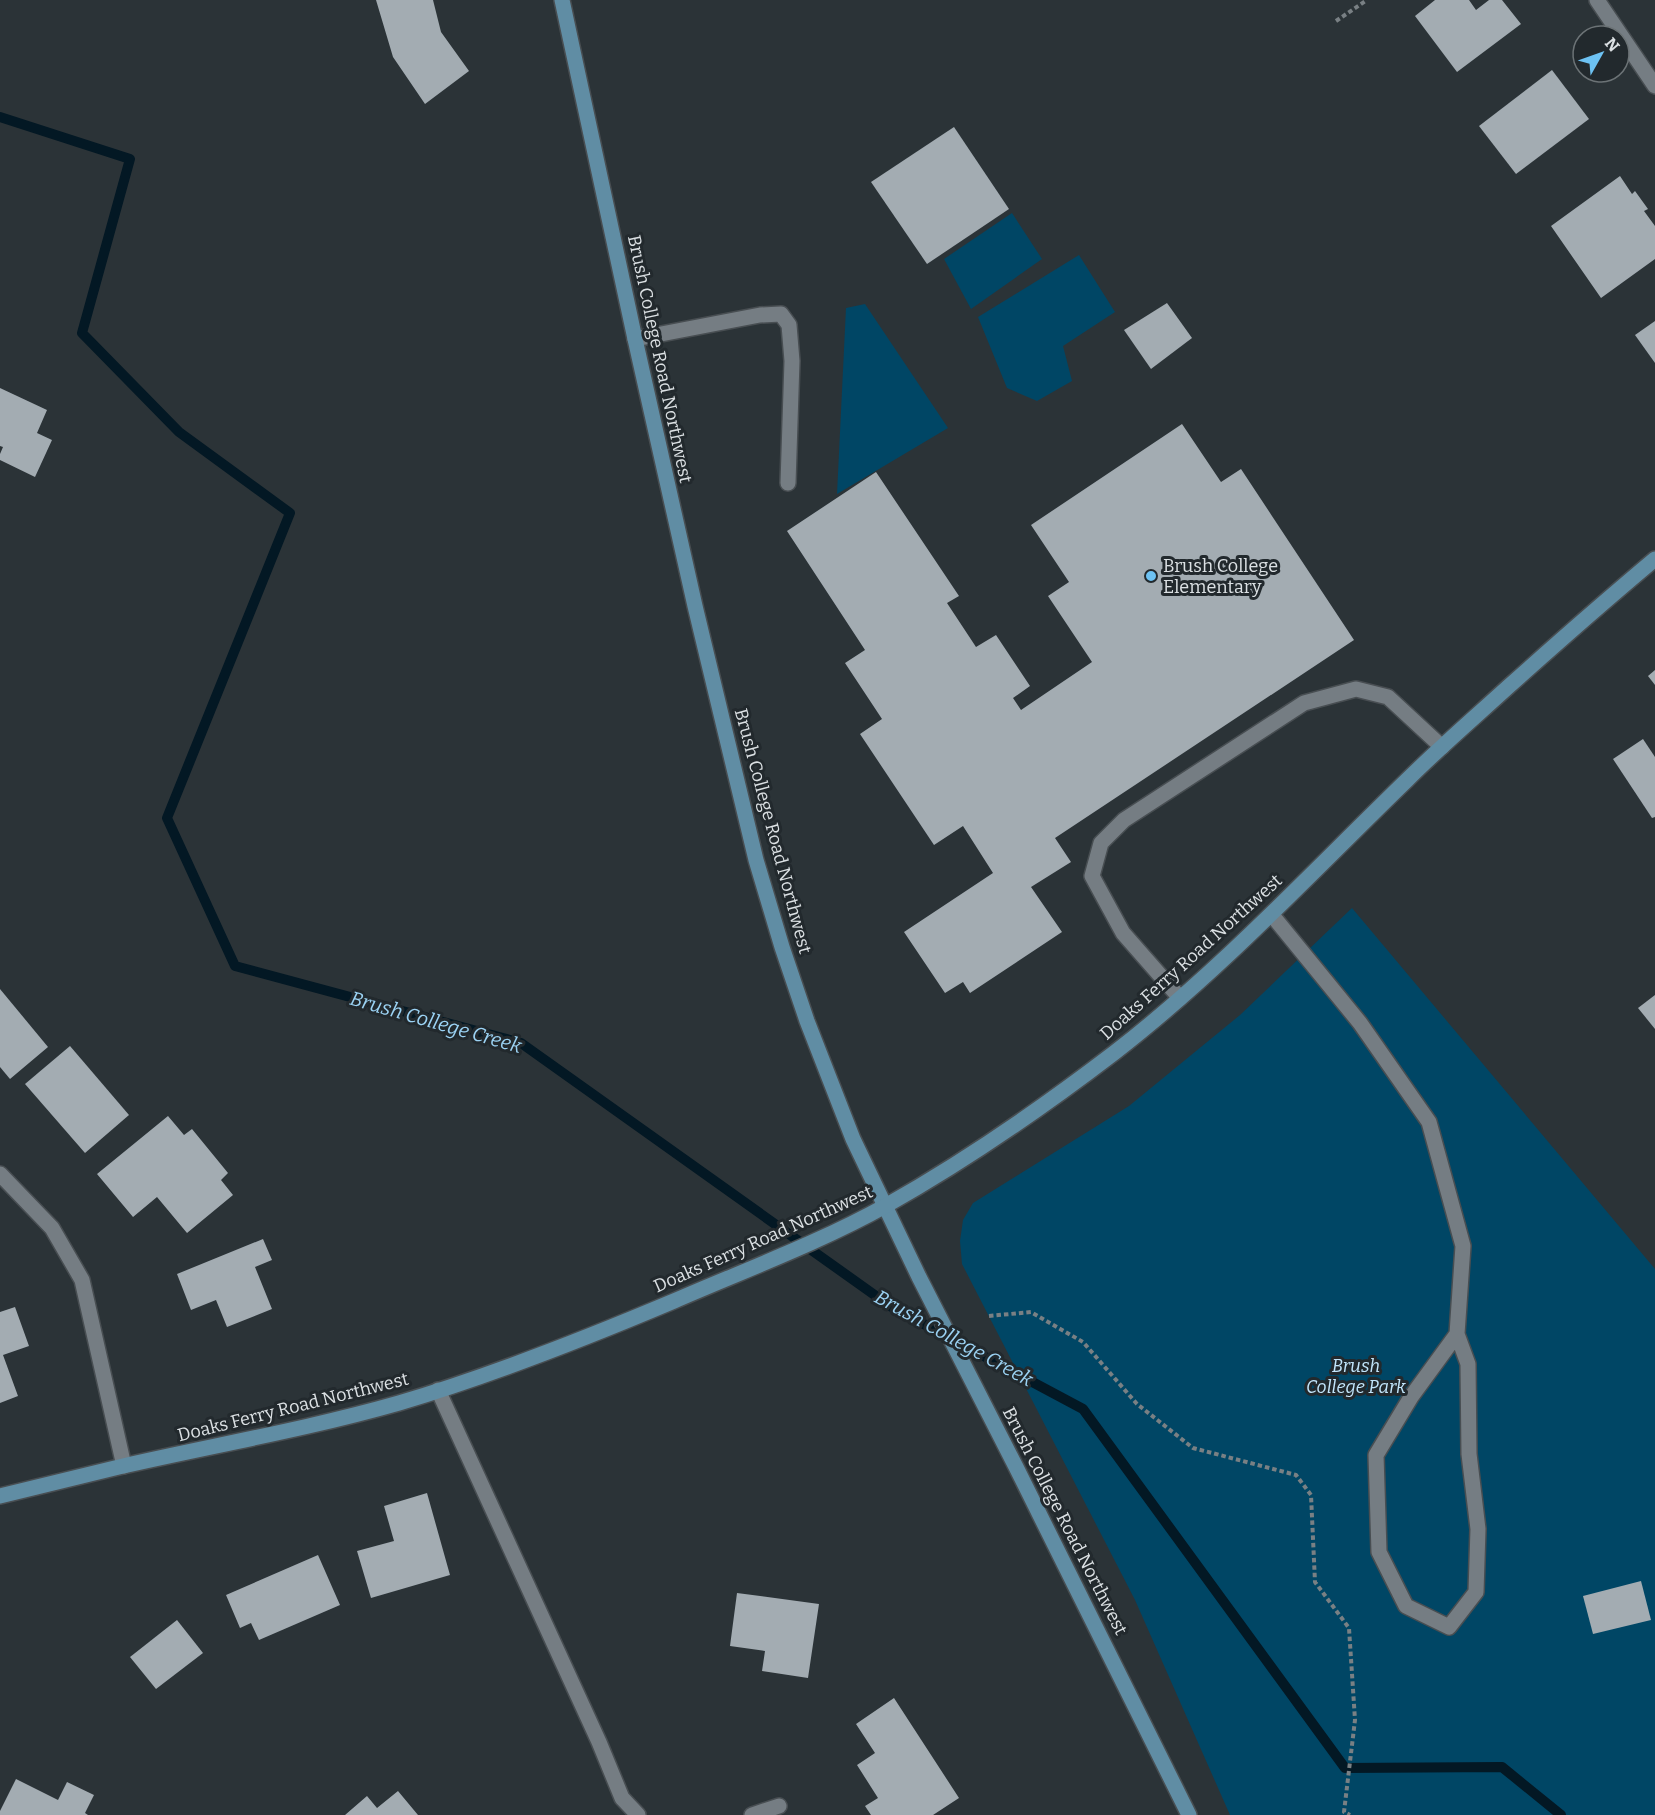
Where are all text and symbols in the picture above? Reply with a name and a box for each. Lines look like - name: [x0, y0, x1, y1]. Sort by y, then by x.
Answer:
- north arrow: [1571, 24, 1631, 84]
- text: N: [1601, 34, 1623, 56]
- street label: Brush College Road Northwest: [623, 233, 697, 485]
- place label: Brush College Elementary: [1163, 555, 1278, 598]
- marker: Brush College Elementary: [1144, 569, 1158, 583]
- street label: Brush College Road Northwest: [730, 706, 816, 956]
- street label: Doaks Ferry Road Northwest: [1095, 869, 1287, 1045]
- water label: Brush College Creek: [347, 986, 525, 1058]
- street label: Doaks Ferry Road Northwest: [650, 1180, 876, 1297]
- water label: Brush College Creek: [871, 1285, 1038, 1392]
- park label: Brush College Park: [1306, 1355, 1406, 1398]
- street label: Doaks Ferry Road Northwest: [175, 1368, 411, 1446]
- street label: Brush College Road Northwest: [998, 1403, 1132, 1639]

